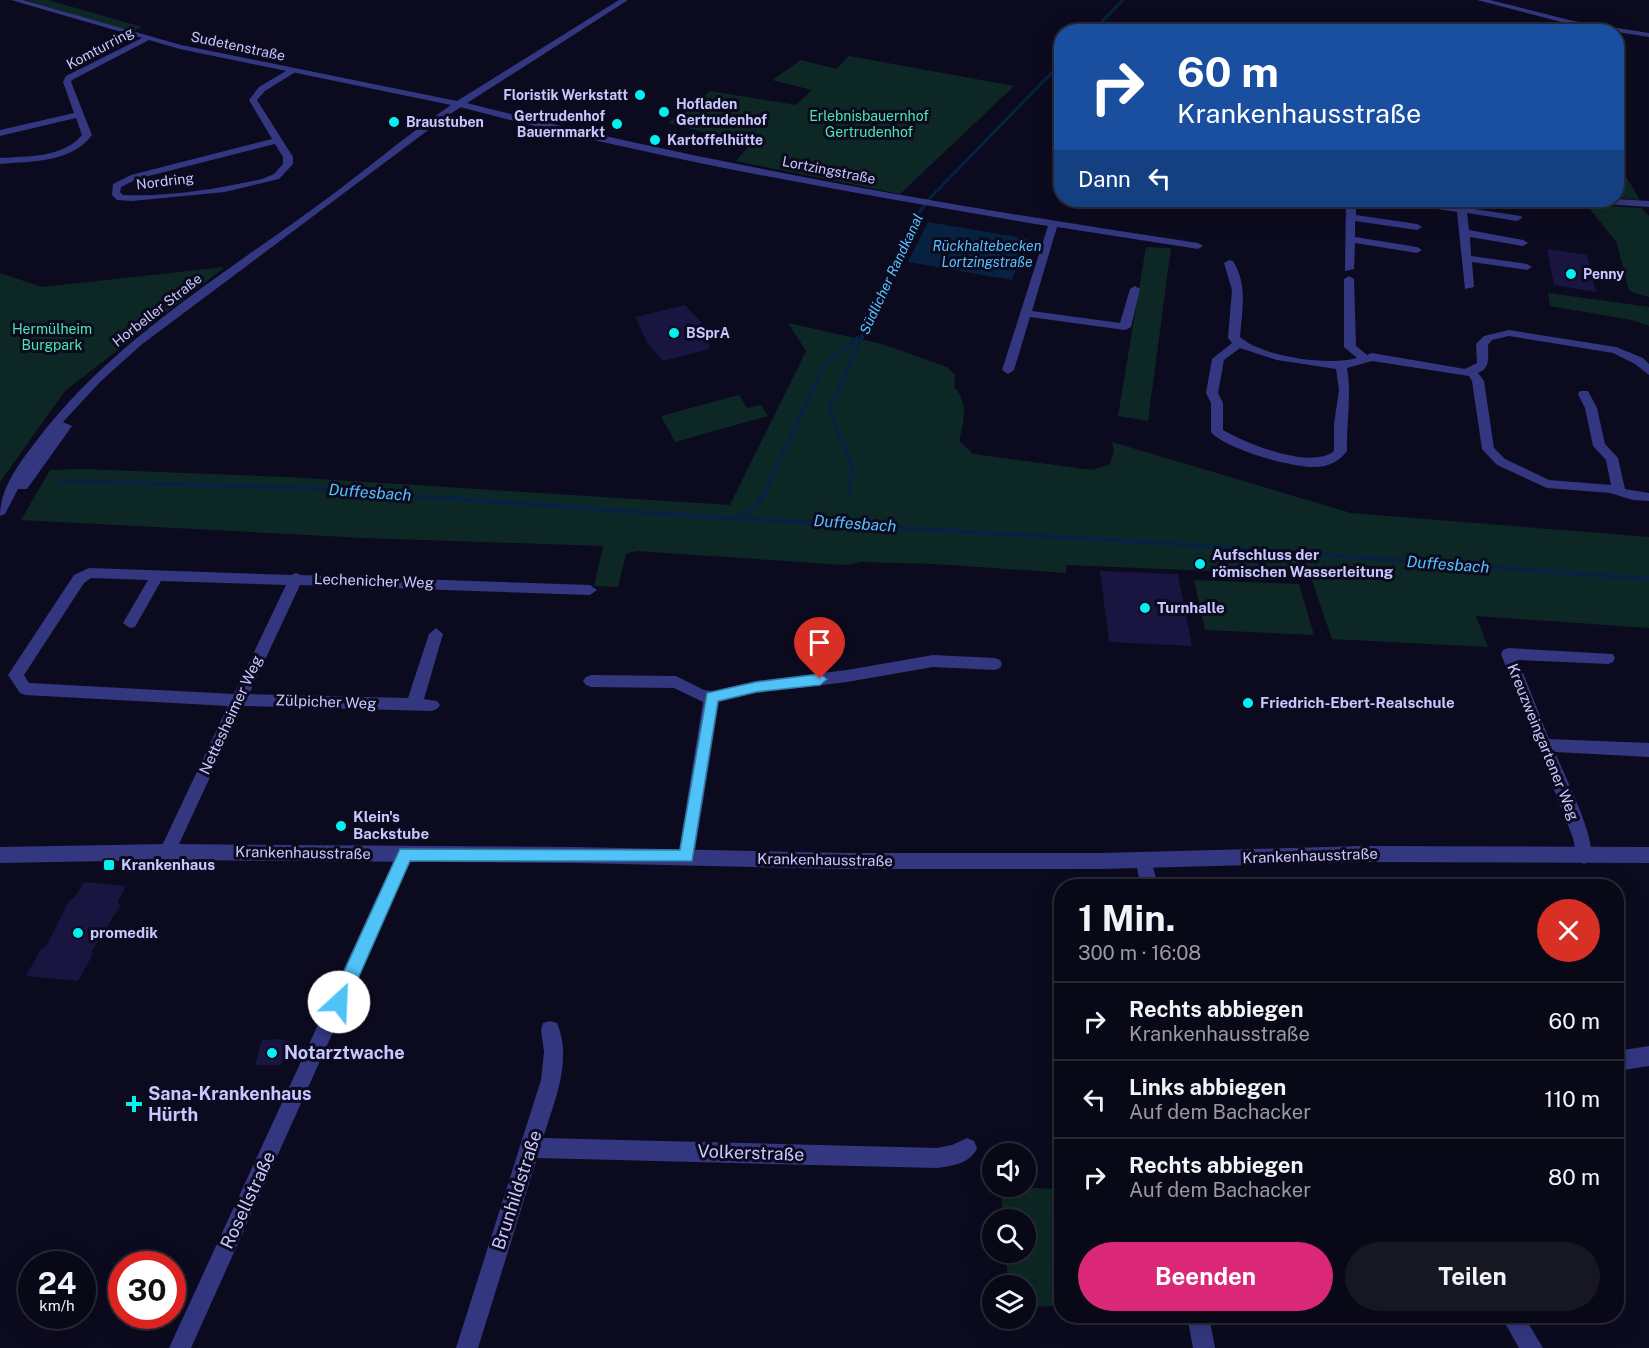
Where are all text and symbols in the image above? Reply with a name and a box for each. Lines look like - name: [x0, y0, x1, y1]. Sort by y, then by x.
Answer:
- street label: Komturring: [64, 23, 137, 72]
- street label: Sudetenstraße: [189, 28, 287, 64]
- text: 60 m: [1177, 47, 1279, 96]
- icon: right: [1078, 48, 1156, 126]
- place label: Floristik Werkstatt: [503, 87, 628, 103]
- marker: Floristik Werkstatt: [633, 88, 647, 102]
- place label: Hofladen Gertrudenhof: [676, 96, 767, 128]
- text: Krankenhausstraße: [1177, 97, 1421, 129]
- marker: Hofladen Gertrudenhof: [657, 105, 671, 119]
- place label: Gertrudenhof Bauernmarkt: [514, 108, 605, 140]
- park label: Erlebnisbauernhof Gertrudenhof: [809, 108, 929, 140]
- place label: Braustuben: [406, 114, 484, 130]
- marker: Braustuben: [387, 115, 401, 129]
- marker: Gertrudenhof Bauernmarkt: [610, 117, 624, 131]
- place label: Kartoffelhütte: [667, 132, 763, 148]
- marker: Kartoffelhütte: [648, 133, 662, 147]
- street label: Lortzingstraße: [781, 153, 877, 187]
- icon: left: [1143, 162, 1176, 195]
- text: Dann: [1078, 166, 1131, 192]
- street label: Nordring: [135, 169, 195, 192]
- water label: Südlicher Randkanal: [856, 211, 926, 337]
- water label: Rückhaltebecken Lortzingstraße: [933, 238, 1042, 270]
- place label: Penny: [1583, 266, 1624, 282]
- marker: Penny: [1564, 267, 1578, 281]
- street label: Horbeller Straße: [109, 270, 205, 350]
- park label: Hermülheim Burgpark: [12, 321, 92, 353]
- place label: BSprA: [686, 325, 730, 341]
- marker: BSprA: [667, 326, 681, 340]
- water label: Duffesbach: [328, 480, 412, 505]
- water label: Duffesbach: [813, 511, 897, 536]
- place label: Aufschluss der römischen Wasserleitung: [1212, 546, 1394, 580]
- water label: Duffesbach: [1406, 552, 1490, 577]
- marker: Aufschluss der römischen Wasserleitung: [1193, 557, 1207, 571]
- street label: Lechenicher Weg: [314, 570, 434, 591]
- place label: Turnhalle: [1157, 599, 1225, 616]
- marker: Turnhalle: [1138, 601, 1152, 615]
- pin: [794, 617, 845, 679]
- icon: arrive: [803, 626, 836, 659]
- street label: Nettesheimer Weg: [196, 653, 266, 777]
- street label: Kreuzweingartener Weg: [1504, 661, 1583, 823]
- street label: Zülpicher Weg: [275, 691, 377, 712]
- place label: Friedrich-Ebert-Realschule: [1260, 694, 1455, 711]
- marker: Friedrich-Ebert-Realschule: [1241, 696, 1255, 710]
- place label: Klein's Backstube: [353, 808, 429, 842]
- marker: Klein's Backstube: [334, 819, 348, 833]
- street label: Krankenhausstraße: [235, 843, 371, 862]
- street label: Krankenhausstraße: [1242, 845, 1378, 866]
- street label: Krankenhausstraße: [757, 850, 893, 869]
- place label: Krankenhaus: [121, 856, 215, 873]
- marker: Krankenhaus: [102, 858, 116, 872]
- text: 1 Min.: [1078, 897, 1175, 939]
- button: close: [1537, 899, 1600, 962]
- place label: promedik: [90, 924, 158, 941]
- marker: promedik: [71, 926, 85, 940]
- text: 300 m · 16:08: [1078, 941, 1201, 965]
- position arrow: [307, 970, 371, 1034]
- text: Rechts abbiegen: [1129, 996, 1304, 1022]
- icon: right: [1078, 1005, 1111, 1038]
- text: 60 m: [1549, 1008, 1600, 1034]
- text: Krankenhausstraße: [1129, 1022, 1310, 1046]
- place label: Notarztwache: [284, 1042, 405, 1063]
- marker: Notarztwache: [265, 1046, 279, 1060]
- text: Links abbiegen: [1129, 1074, 1286, 1100]
- place label: Sana-Krankenhaus Hürth: [148, 1083, 311, 1125]
- icon: left: [1078, 1083, 1111, 1116]
- text: 110 m: [1544, 1086, 1600, 1112]
- marker: Sana-Krankenhaus Hürth: [125, 1095, 143, 1113]
- text: Auf dem Bachacker: [1129, 1100, 1311, 1124]
- street label: Brunhildstraße: [487, 1128, 546, 1252]
- street label: Volkerstraße: [697, 1140, 805, 1165]
- map controls: [982, 1143, 1036, 1329]
- button: sound: [982, 1143, 1036, 1197]
- street label: Rosellstraße: [216, 1148, 279, 1252]
- text: Rechts abbiegen: [1129, 1152, 1304, 1178]
- icon: right: [1078, 1161, 1111, 1194]
- text: 80 m: [1548, 1164, 1600, 1190]
- text: Auf dem Bachacker: [1129, 1178, 1311, 1202]
- button: search: [982, 1209, 1036, 1263]
- button: Beenden: [1078, 1242, 1333, 1311]
- button: Teilen: [1345, 1242, 1600, 1311]
- speed limit sign: 30: [108, 1251, 186, 1329]
- text: 24: [38, 1265, 76, 1301]
- button: layers: [982, 1275, 1036, 1329]
- text: km/h: [39, 1297, 75, 1314]

